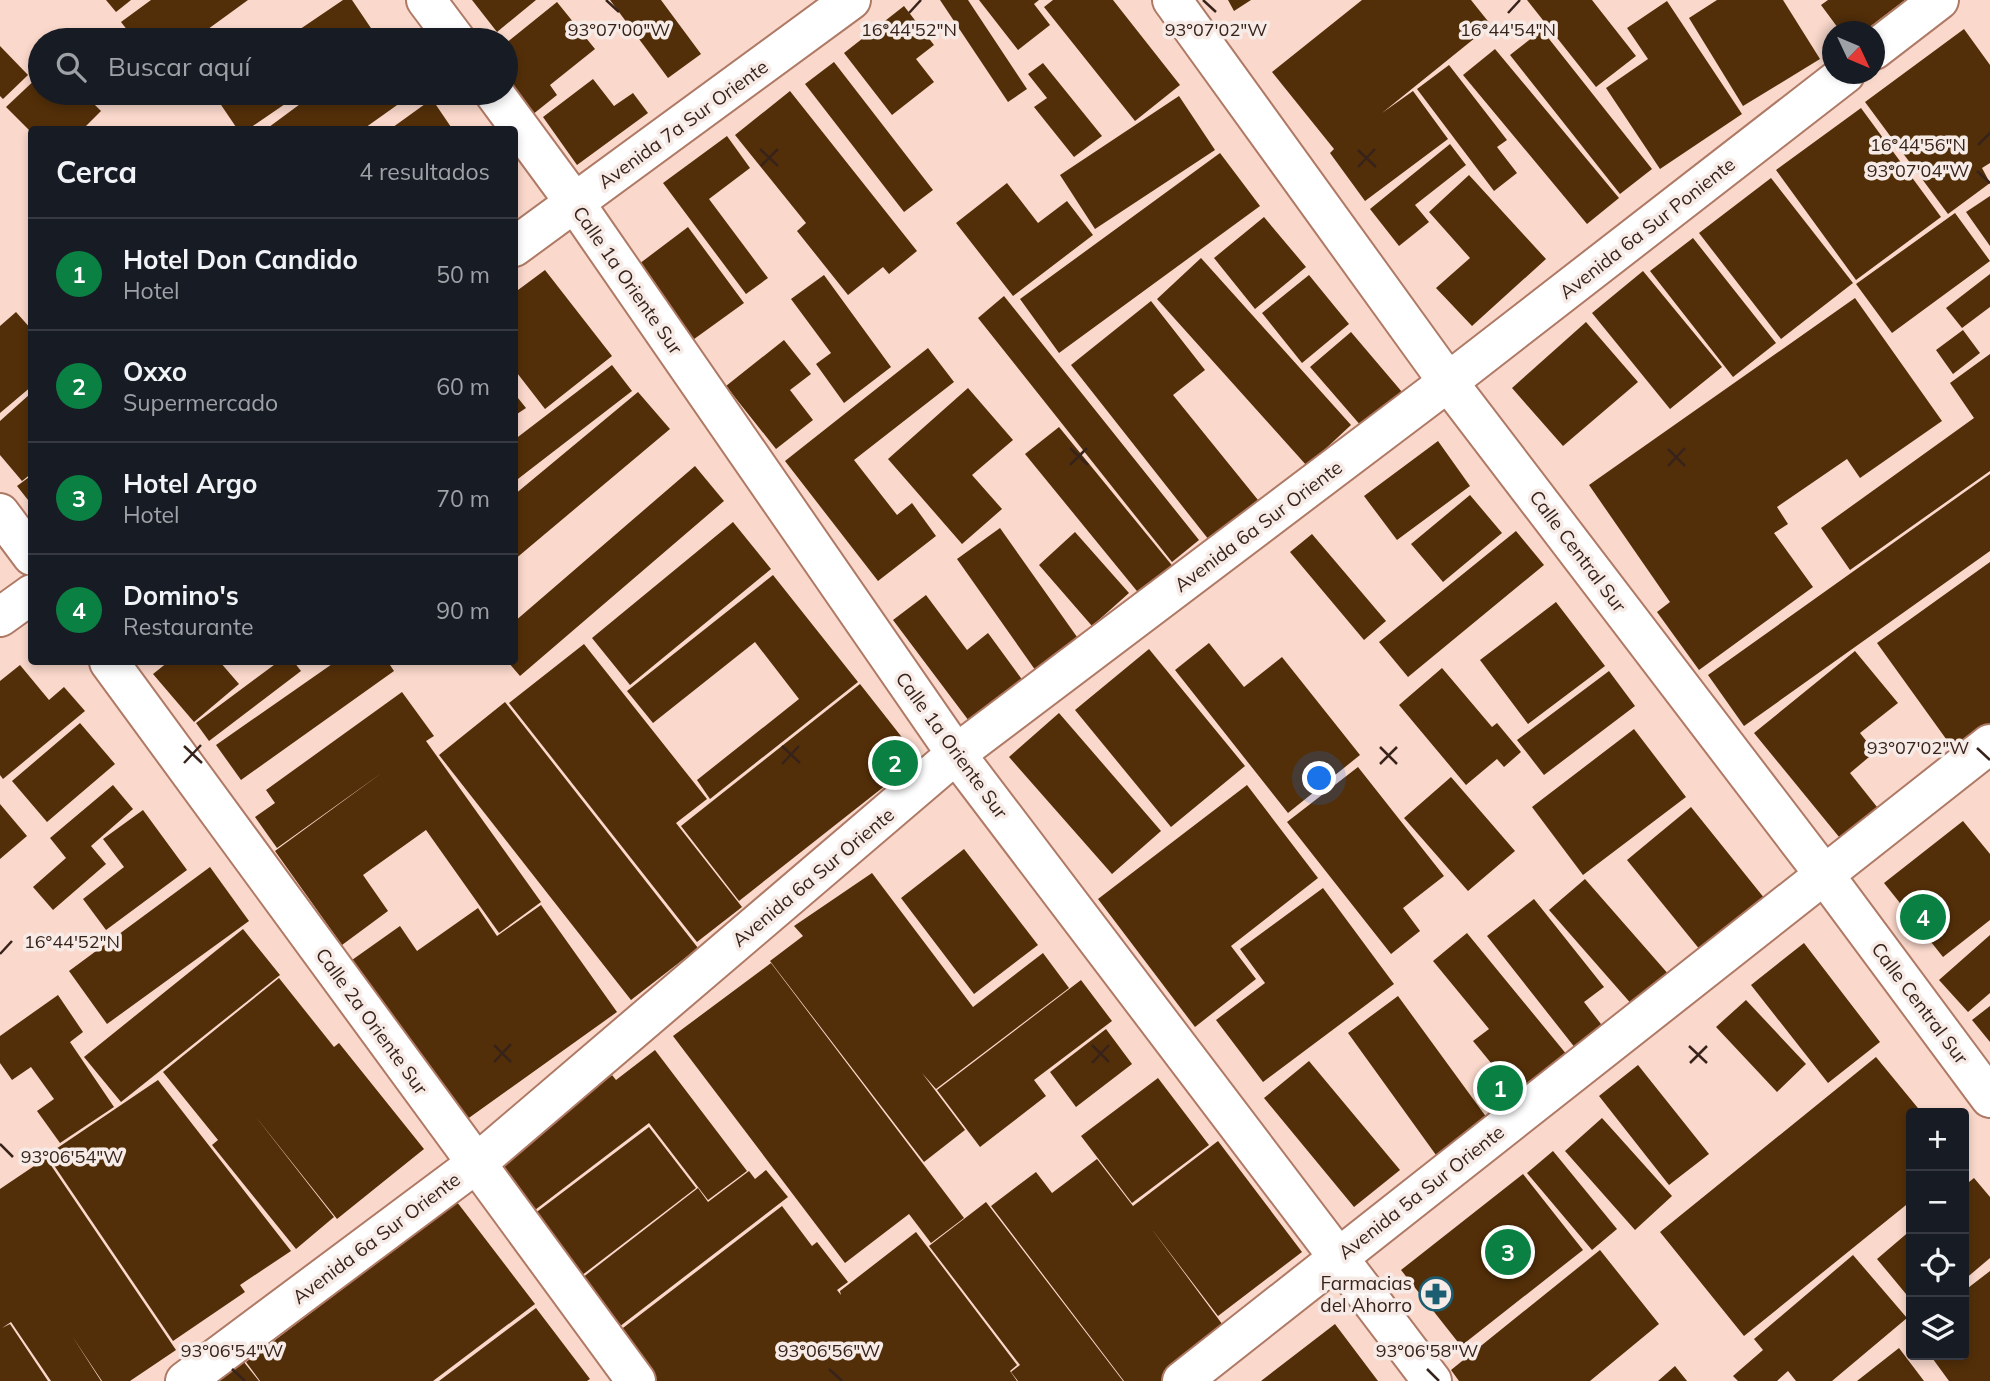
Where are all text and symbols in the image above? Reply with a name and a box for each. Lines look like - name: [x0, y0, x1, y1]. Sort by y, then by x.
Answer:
- text: 93°07'00"W: [568, 18, 670, 41]
- text: 16°44'52"N: [861, 18, 957, 41]
- text: 93°07'02"W: [1165, 18, 1267, 41]
- text: 16°44'54"N: [1460, 18, 1556, 41]
- north arrow: [1822, 21, 1885, 84]
- search box: [28, 28, 518, 105]
- icon: search: [52, 48, 90, 86]
- text: Buscar aquí: [108, 50, 251, 83]
- street label: Avenida 7a Sur Oriente: [593, 54, 773, 194]
- text: 16°44'56"N: [1870, 133, 1966, 156]
- street label: Avenida 6a Sur Poniente: [1554, 152, 1740, 304]
- text: Cerca: [56, 153, 137, 191]
- text: 4 resultados: [359, 157, 490, 186]
- text: 93°07'04"W: [1867, 159, 1969, 182]
- street label: Calle 1a Oriente Sur: [568, 201, 688, 359]
- text: Hotel Don Candido: [123, 243, 358, 276]
- text: 1: [72, 260, 86, 289]
- text: 50 m: [436, 260, 490, 289]
- text: Hotel: [123, 276, 180, 305]
- text: Oxxo: [123, 355, 187, 388]
- text: 2: [72, 372, 86, 401]
- text: 60 m: [436, 372, 490, 401]
- text: Supermercado: [123, 388, 278, 417]
- street label: Avenida 6a Sur Oriente: [1169, 455, 1347, 597]
- text: Hotel Argo: [123, 467, 257, 500]
- text: 3: [72, 484, 86, 513]
- text: 70 m: [436, 484, 490, 513]
- street label: Calle Central Sur: [1524, 485, 1632, 617]
- text: Hotel: [123, 500, 180, 529]
- text: Domino's: [123, 579, 239, 612]
- text: 4: [72, 596, 86, 625]
- text: 90 m: [436, 596, 490, 625]
- text: Restaurante: [123, 612, 254, 641]
- street label: Calle 1a Oriente Sur: [891, 667, 1013, 823]
- text: 93°07'02"W: [1867, 736, 1969, 759]
- pin: 2: [872, 737, 918, 789]
- your location: [1302, 761, 1336, 795]
- street label: Avenida 6a Sur Oriente: [727, 802, 899, 952]
- pin: 4: [1900, 891, 1946, 943]
- text: 16°44'52"N: [24, 930, 120, 953]
- street label: Calle Central Sur: [1866, 937, 1974, 1069]
- street label: Calle 2a Oriente Sur: [311, 943, 433, 1099]
- pin: 1: [1477, 1062, 1523, 1114]
- map controls: [1906, 1108, 1969, 1360]
- button: +: [1906, 1108, 1969, 1171]
- street label: Avenida 5a Sur Oriente: [1333, 1120, 1509, 1264]
- text: 93°06'54"W: [21, 1145, 123, 1168]
- street label: Avenida 6a Sur Oriente: [287, 1167, 465, 1309]
- button: −: [1906, 1171, 1969, 1234]
- pin: 3: [1485, 1226, 1531, 1278]
- button: locate: [1906, 1234, 1969, 1297]
- place label: Farmacias del Ahorro: [1320, 1271, 1412, 1317]
- pharmacy icon: Farmacias del Ahorro: [1417, 1275, 1455, 1313]
- button: layers: [1906, 1297, 1969, 1360]
- text: 93°06'54"W: [181, 1339, 283, 1362]
- text: 93°06'56"W: [778, 1339, 880, 1362]
- text: 93°06'58"W: [1376, 1339, 1478, 1362]

